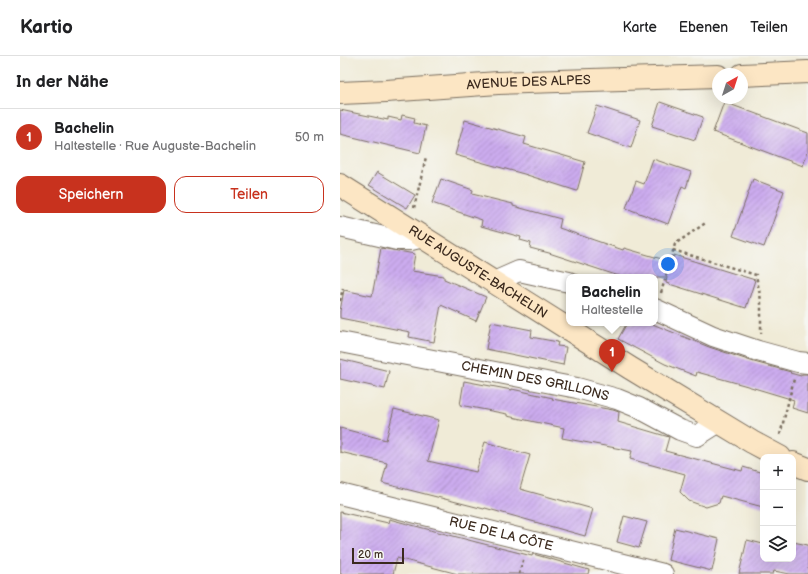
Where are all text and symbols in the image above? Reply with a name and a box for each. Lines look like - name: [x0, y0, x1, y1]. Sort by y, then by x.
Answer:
- text: Kartio: [20, 16, 73, 39]
- text: Karte: [623, 19, 657, 36]
- text: Ebenen: [679, 19, 728, 36]
- text: Teilen: [750, 19, 788, 36]
- north arrow: [712, 68, 748, 104]
- text: In der Nähe: [16, 72, 109, 92]
- street label: AVENUE DES ALPES: [466, 72, 591, 93]
- text: Bachelin: [54, 119, 114, 138]
- text: 1: [26, 129, 32, 145]
- text: 50 m: [295, 129, 324, 145]
- text: Haltestelle · Rue Auguste-Bachelin: [54, 138, 256, 154]
- button: Speichern: [16, 176, 166, 213]
- button: Teilen: [174, 176, 324, 213]
- street label: RUE AUGUSTE-BACHELIN: [405, 222, 550, 322]
- your location: [658, 254, 678, 274]
- popup: [566, 274, 658, 326]
- text: Bachelin: [581, 283, 641, 302]
- text: Haltestelle: [581, 302, 643, 318]
- pin: 1: [599, 339, 625, 372]
- street label: CHEMIN DES GRILLONS: [460, 358, 611, 404]
- map controls: [760, 454, 796, 562]
- button: +: [760, 454, 796, 490]
- button: −: [760, 490, 796, 526]
- street label: RUE DE LA CÔTE: [448, 513, 555, 555]
- button: layers: [760, 526, 796, 562]
- scale bar: [352, 546, 404, 565]
- text: 20 m: [358, 548, 383, 561]

